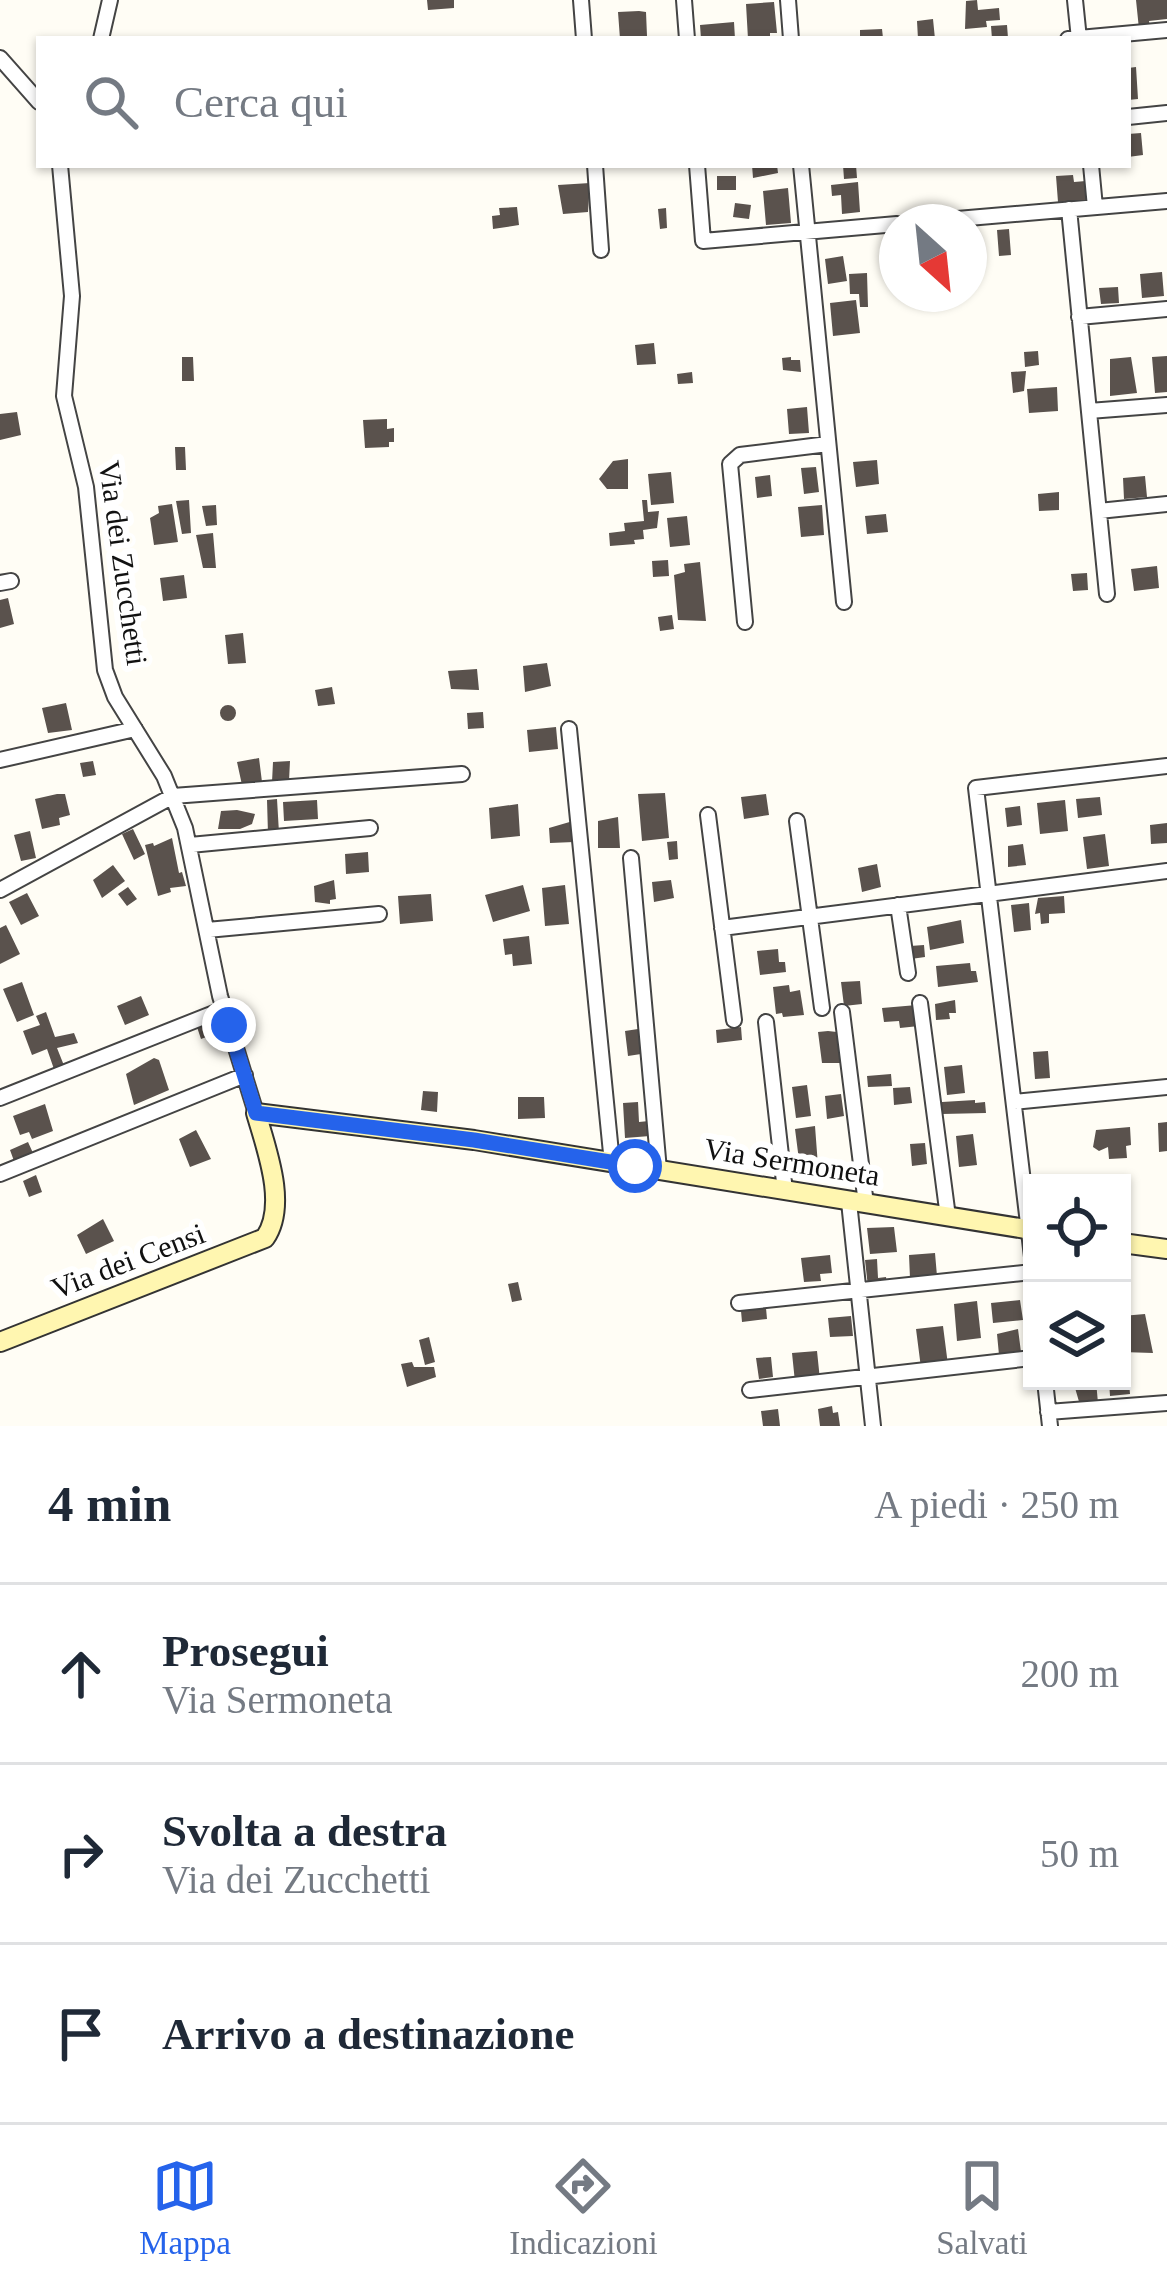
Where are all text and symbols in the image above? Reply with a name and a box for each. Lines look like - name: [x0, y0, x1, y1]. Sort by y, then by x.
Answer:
- search box: [36, 36, 1131, 168]
- icon: search: [78, 69, 144, 135]
- text: Cerca qui: [174, 77, 348, 127]
- north arrow: [879, 204, 987, 312]
- street label: Via dei Zucchetti: [93, 458, 154, 667]
- route end: [202, 998, 256, 1052]
- street label: Via Sermoneta: [702, 1131, 882, 1192]
- route start: [608, 1139, 662, 1193]
- map controls: [1023, 1174, 1131, 1390]
- button: locate: [1023, 1174, 1131, 1282]
- street label: Via dei Censi: [47, 1216, 209, 1305]
- button: layers: [1023, 1282, 1131, 1390]
- text: 4 min: [48, 1476, 171, 1532]
- text: A piedi · 250 m: [874, 1483, 1119, 1526]
- text: Prosegui: [162, 1626, 329, 1676]
- icon: ahead: [48, 1641, 114, 1707]
- text: 200 m: [1020, 1652, 1119, 1695]
- text: Via Sermoneta: [162, 1678, 393, 1721]
- text: Svolta a destra: [162, 1806, 447, 1856]
- icon: right: [48, 1821, 114, 1887]
- text: 50 m: [1040, 1832, 1119, 1875]
- text: Via dei Zucchetti: [162, 1858, 430, 1901]
- icon: arrive: [48, 2001, 114, 2067]
- text: Arrivo a destinazione: [162, 2009, 574, 2059]
- tab: Mappa: [139, 2153, 231, 2262]
- tab: Indicazioni: [509, 2153, 658, 2262]
- tab: Salvati: [936, 2153, 1028, 2262]

